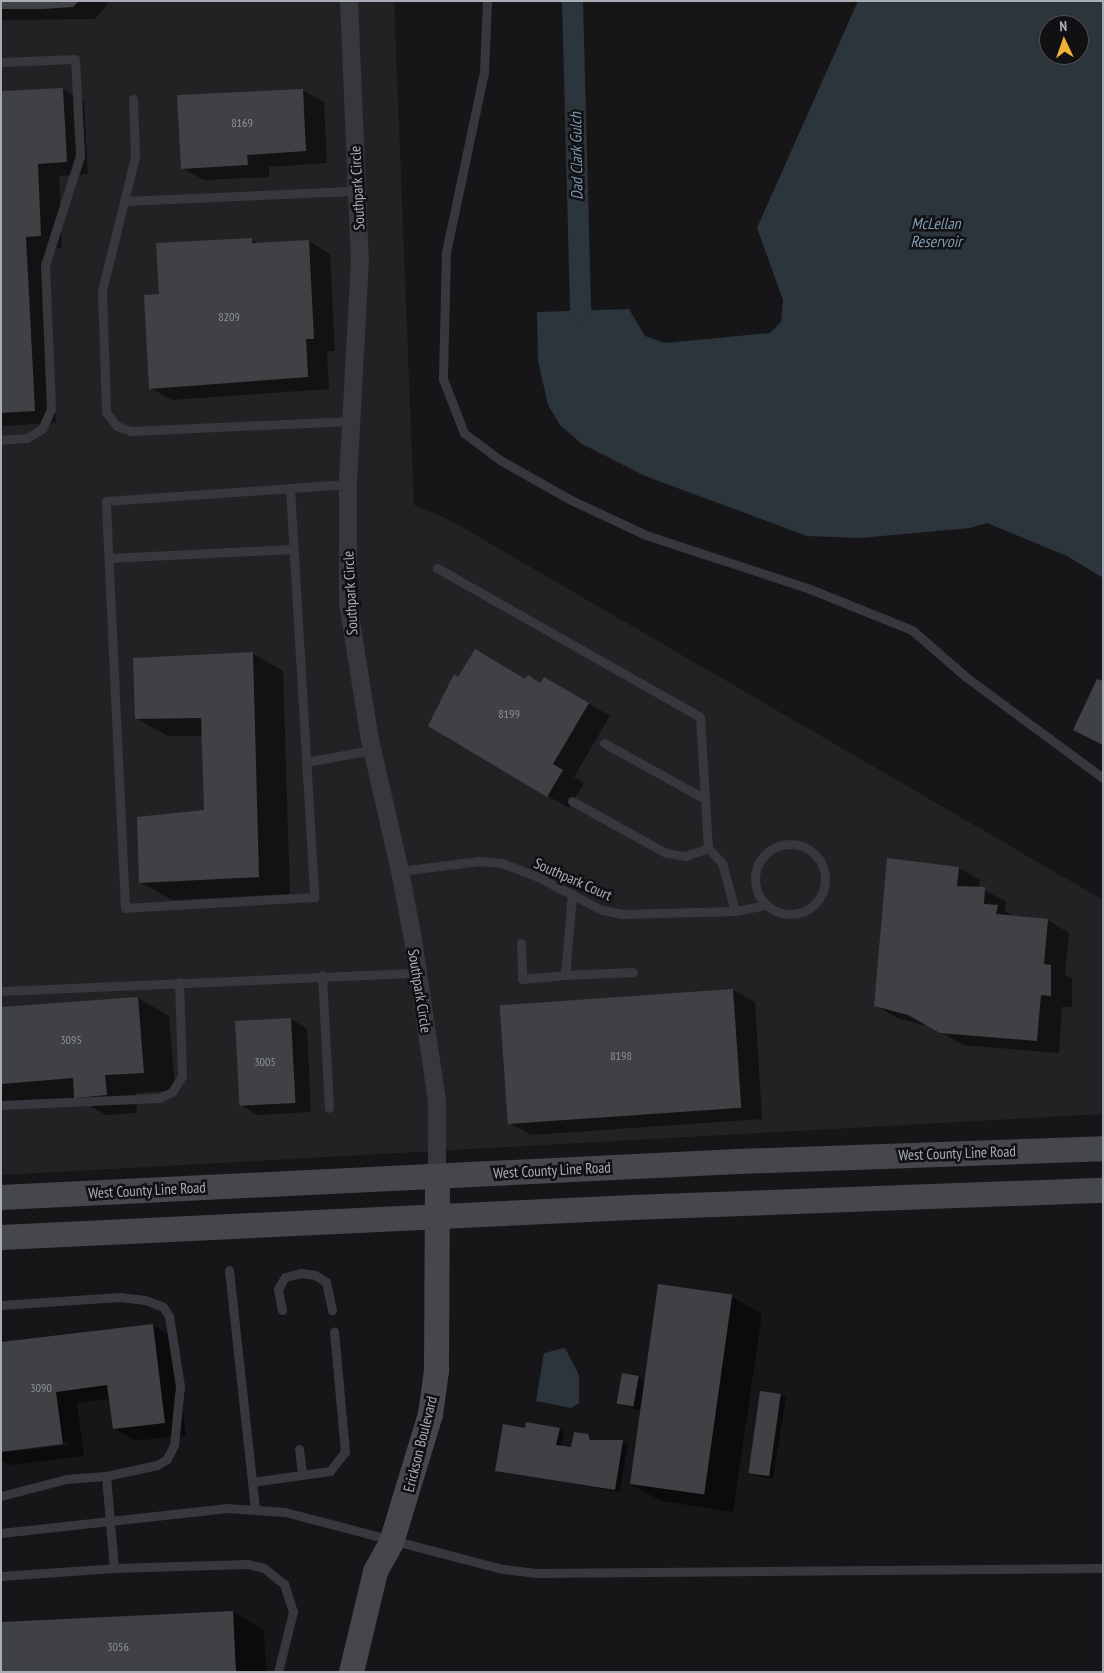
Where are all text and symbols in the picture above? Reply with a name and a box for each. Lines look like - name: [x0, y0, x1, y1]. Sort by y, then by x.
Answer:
- north arrow: [1039, 15, 1089, 65]
- text: N: [1059, 17, 1068, 35]
- water label: Dad Clark Gulch: [566, 112, 586, 200]
- house number: 8169: [231, 116, 253, 130]
- street label: Southpark Circle: [346, 145, 368, 231]
- water label: McLellan Reservoir: [910, 213, 962, 251]
- house number: 8209: [218, 310, 240, 324]
- street label: Southpark Circle: [339, 550, 361, 636]
- house number: 8199: [498, 707, 520, 721]
- street label: Southpark Court: [531, 854, 615, 904]
- street label: Southpark Circle: [404, 948, 436, 1034]
- house number: 3095: [60, 1033, 82, 1047]
- house number: 8198: [610, 1049, 632, 1063]
- house number: 3005: [254, 1055, 276, 1069]
- street label: West County Line Road: [898, 1142, 1016, 1164]
- street label: West County Line Road: [493, 1158, 611, 1182]
- street label: West County Line Road: [88, 1178, 206, 1202]
- house number: 3090: [30, 1381, 52, 1395]
- street label: Erickson Boulevard: [399, 1394, 441, 1494]
- house number: 3056: [107, 1640, 129, 1654]

